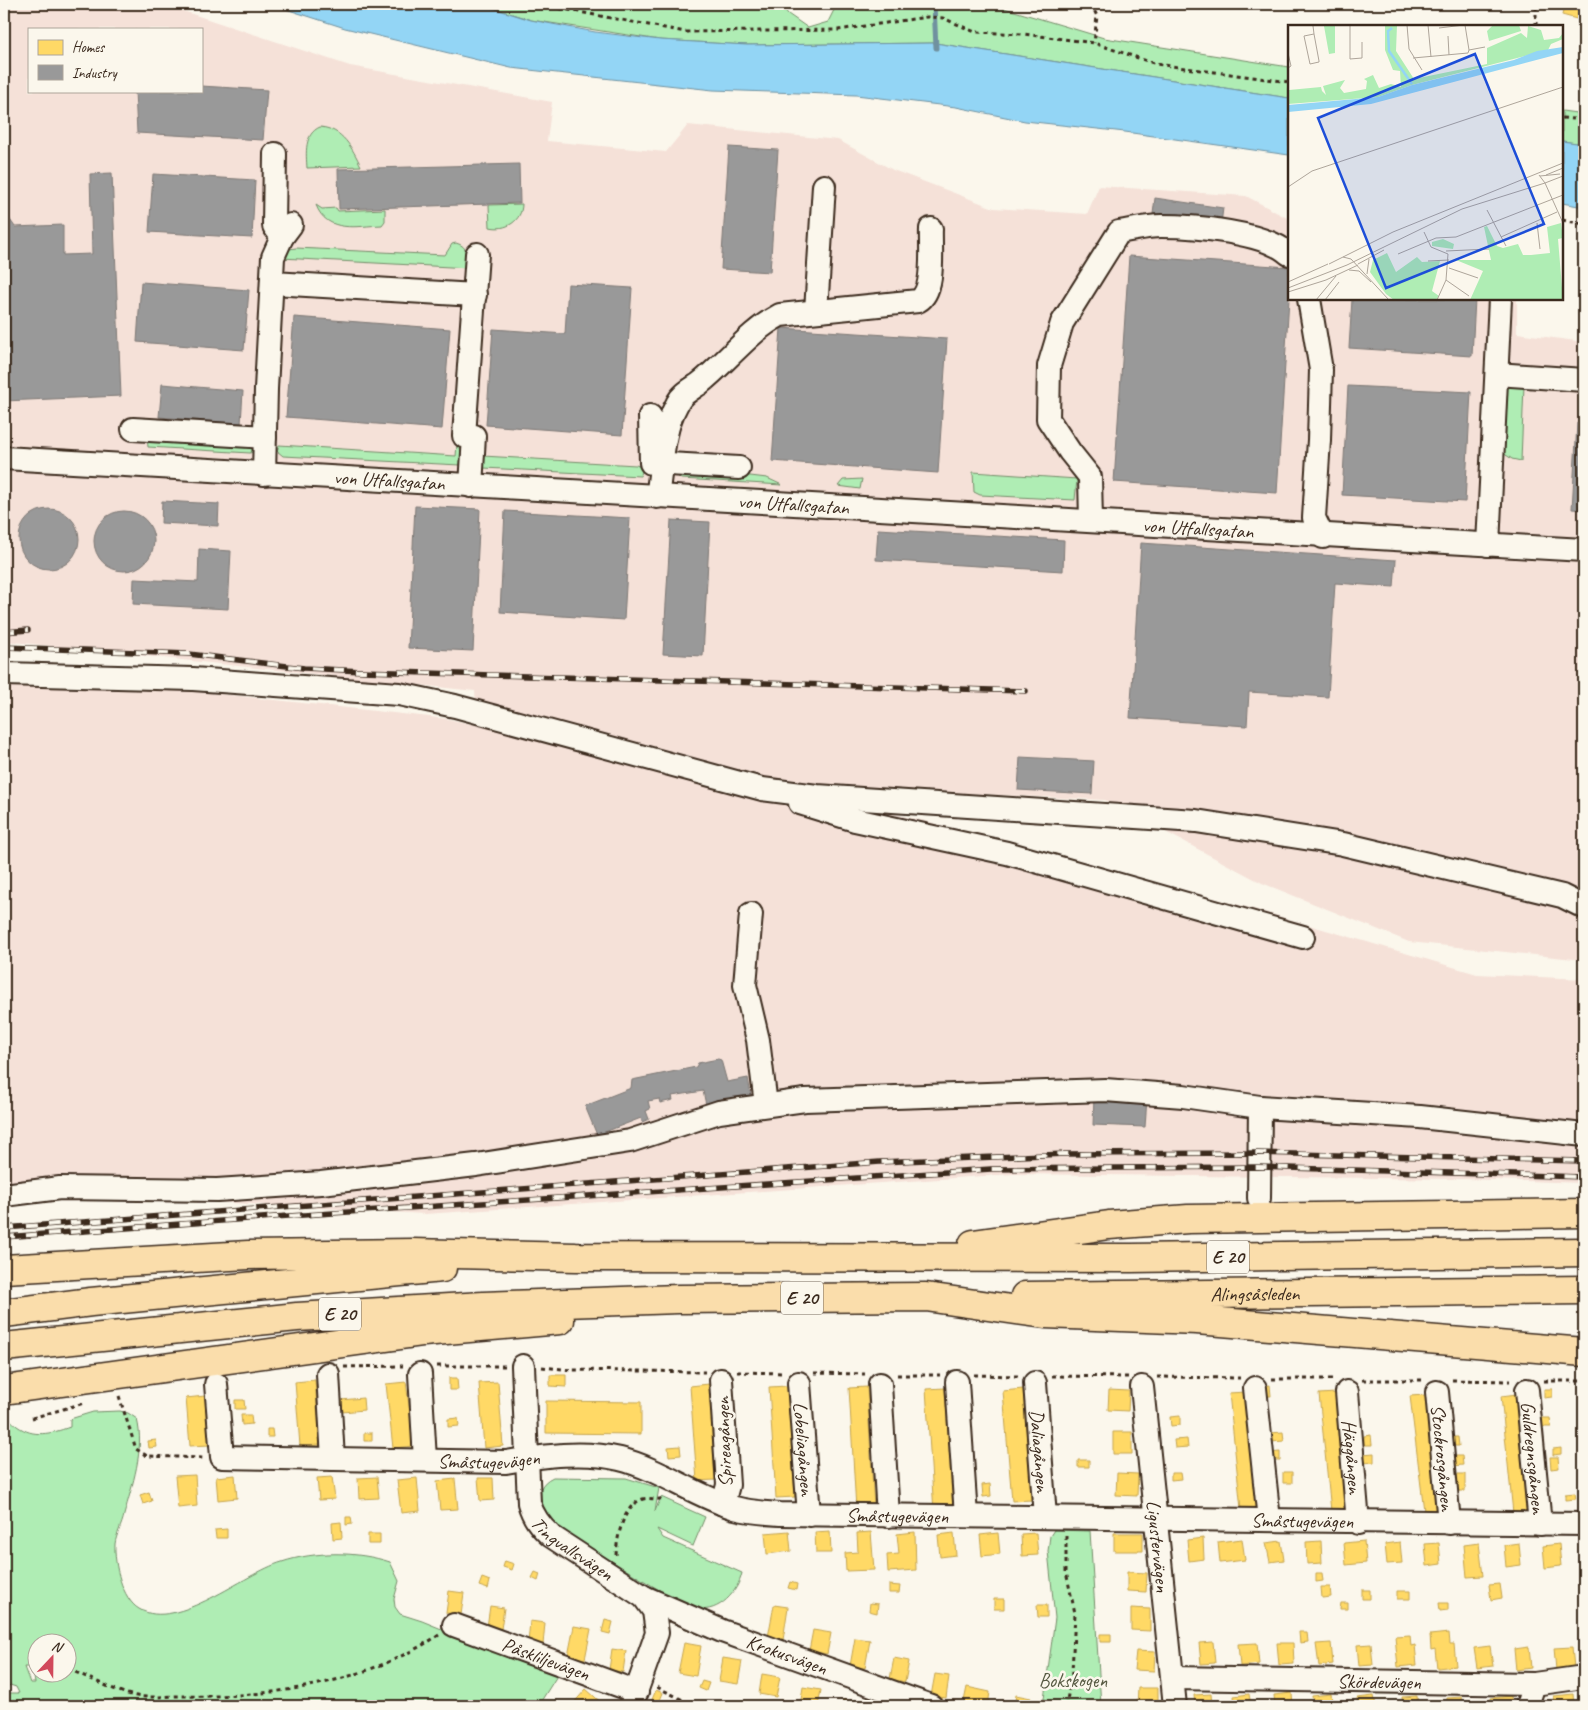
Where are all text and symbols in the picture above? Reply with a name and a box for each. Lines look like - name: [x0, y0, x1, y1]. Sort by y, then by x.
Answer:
- inset map: [1288, 25, 1563, 300]
- legend: [28, 28, 202, 92]
- text: Homes: [72, 38, 106, 57]
- text: Industry: [72, 64, 119, 83]
- street label: von Utfallsgatan: [333, 464, 446, 496]
- street label: von Utfallsgatan: [738, 488, 851, 520]
- street label: von Utfallsgatan: [1142, 512, 1255, 544]
- road number: E 20: [1207, 1240, 1249, 1274]
- street label: Alingsåsleden: [1210, 1281, 1301, 1307]
- road number: E 20: [781, 1282, 823, 1315]
- road number: E 20: [319, 1298, 361, 1330]
- street label: Spireagången: [710, 1395, 738, 1488]
- street label: Guldregnsgången: [1516, 1400, 1552, 1516]
- street label: Lobeliagången: [788, 1401, 820, 1498]
- street label: Stockrosgången: [1426, 1403, 1460, 1513]
- street label: Daliagången: [1025, 1408, 1056, 1494]
- street label: Häggången: [1337, 1419, 1368, 1496]
- street label: Småstugevägen: [437, 1445, 542, 1475]
- street label: Ligustervägen: [1141, 1499, 1176, 1594]
- street label: Småstugevägen: [846, 1502, 949, 1529]
- street label: Småstugevägen: [1251, 1507, 1354, 1534]
- street label: Tingvallsvägen: [526, 1511, 619, 1587]
- street label: Krokusvägen: [743, 1628, 831, 1681]
- street label: Påskliljevägen: [499, 1631, 594, 1686]
- north arrow: [28, 1632, 78, 1682]
- text: N: [49, 1637, 66, 1657]
- park label: Bokskogen: [1039, 1668, 1108, 1693]
- street label: Skördevägen: [1337, 1668, 1422, 1695]

